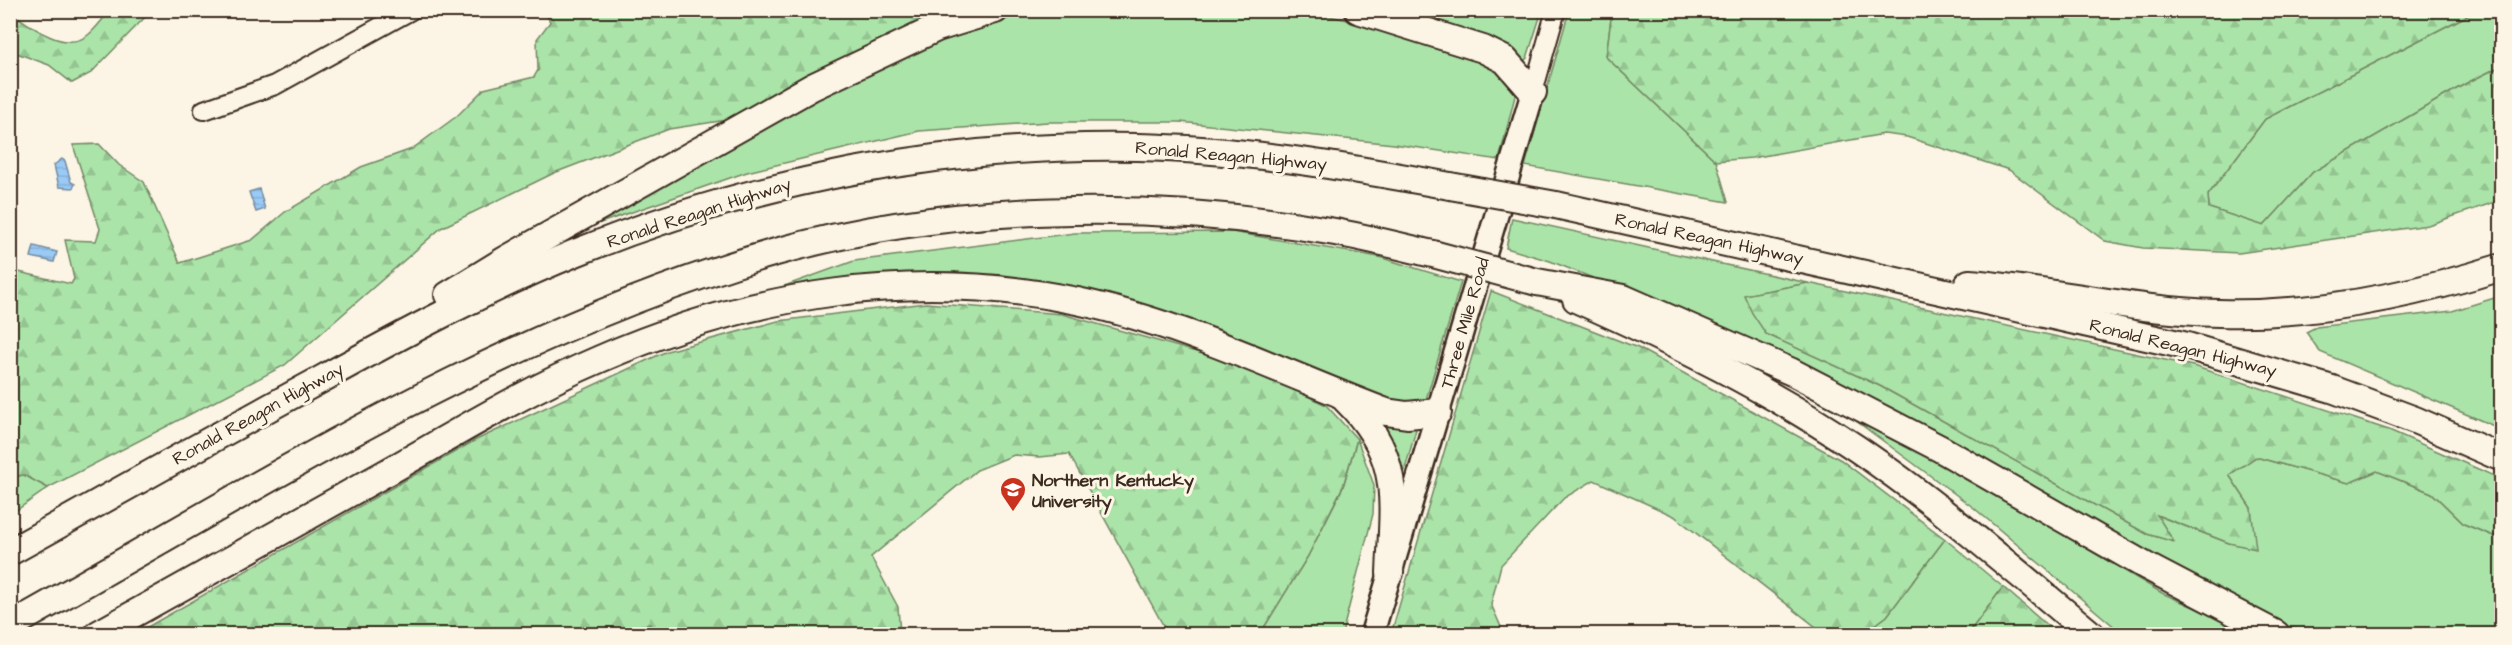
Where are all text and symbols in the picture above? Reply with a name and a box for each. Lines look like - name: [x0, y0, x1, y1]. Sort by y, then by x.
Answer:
- street label: Ronald Reagan Highway: [1134, 135, 1328, 178]
- street label: Ronald Reagan Highway: [604, 171, 795, 256]
- street label: Ronald Reagan Highway: [1612, 207, 1806, 272]
- street label: Three Mile Road: [1434, 254, 1496, 392]
- street label: Ronald Reagan Highway: [2087, 313, 2279, 384]
- street label: Ronald Reagan Highway: [168, 356, 349, 472]
- place label: Northern Kentucky University: [1032, 468, 1194, 515]
- school or university icon: Northern Kentucky University: [998, 475, 1028, 513]

